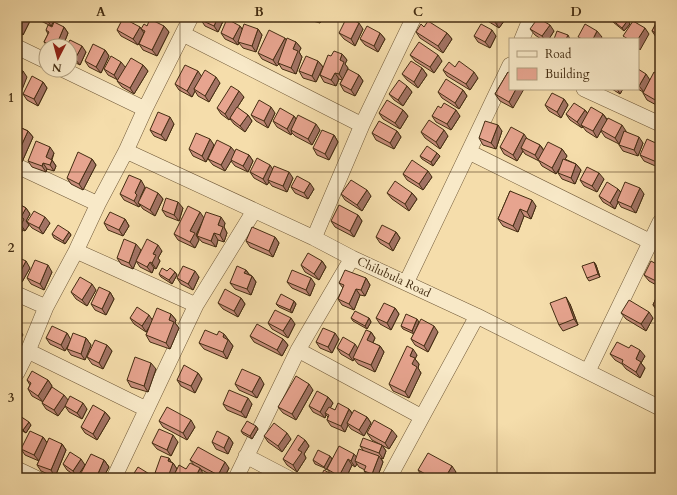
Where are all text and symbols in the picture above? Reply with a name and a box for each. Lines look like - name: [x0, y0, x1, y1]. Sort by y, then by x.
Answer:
- text: A: [96, 3, 106, 21]
- text: B: [254, 3, 264, 21]
- text: C: [413, 3, 423, 21]
- text: D: [570, 3, 582, 21]
- north arrow: [38, 38, 78, 78]
- legend: [509, 38, 639, 90]
- text: Road: [545, 46, 572, 62]
- text: N: [51, 59, 63, 75]
- text: Building: [545, 66, 590, 82]
- text: 1: [8, 89, 14, 107]
- text: 2: [8, 239, 15, 257]
- street label: Chilubula Road: [355, 253, 434, 301]
- text: 3: [8, 389, 15, 407]

